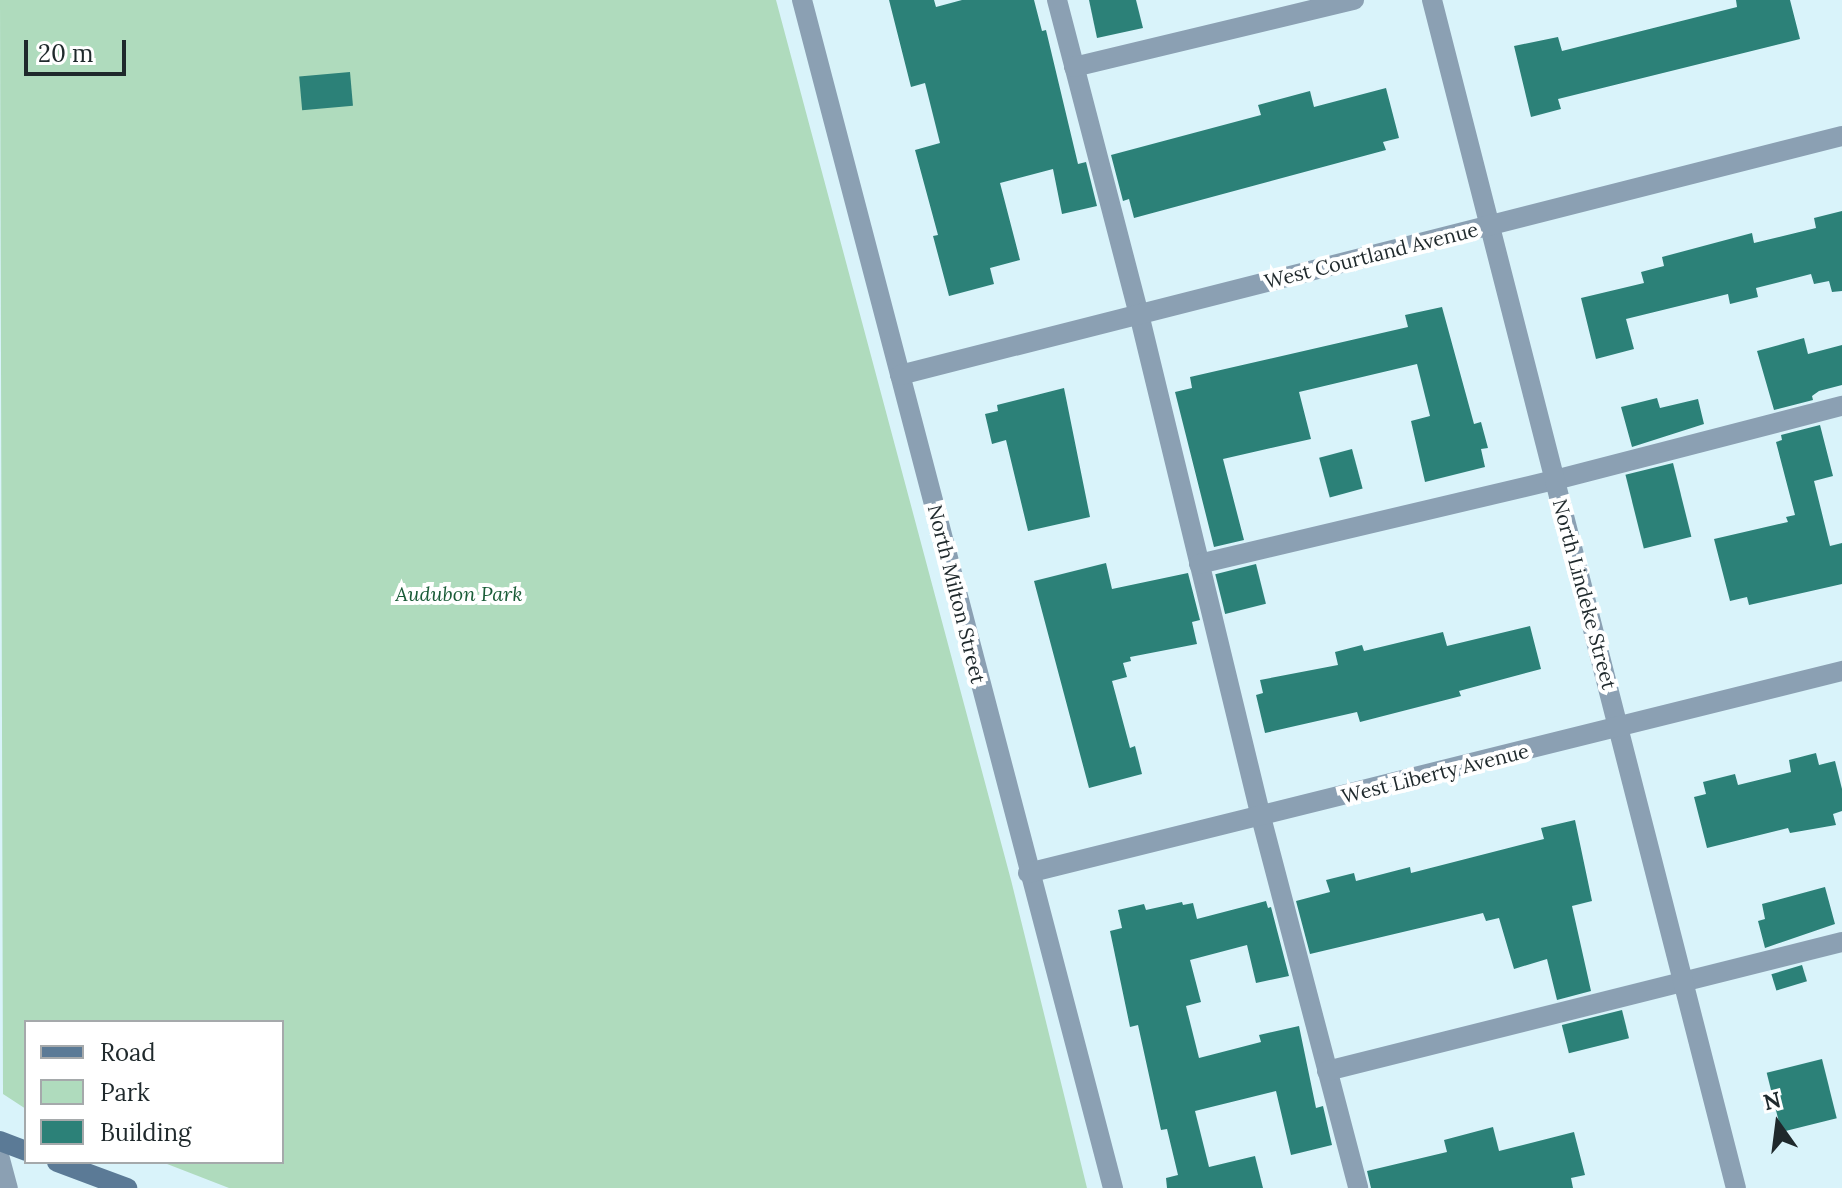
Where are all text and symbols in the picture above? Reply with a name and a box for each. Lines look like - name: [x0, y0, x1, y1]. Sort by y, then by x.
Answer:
- scale bar: [28, 24, 130, 74]
- text: 20 m: [38, 38, 94, 69]
- street label: West Courtland Avenue: [1262, 217, 1480, 293]
- street label: North Lindeke Street: [1548, 496, 1622, 692]
- street label: North Milton Street: [923, 502, 991, 686]
- park label: Audubon Park: [395, 581, 523, 605]
- street label: West Liberty Avenue: [1339, 738, 1531, 808]
- legend: [24, 1020, 284, 1164]
- text: Road: [100, 1037, 156, 1068]
- text: Park: [100, 1077, 150, 1108]
- north arrow: [1738, 1084, 1818, 1164]
- text: N: [1761, 1085, 1784, 1116]
- text: Building: [100, 1117, 191, 1148]

